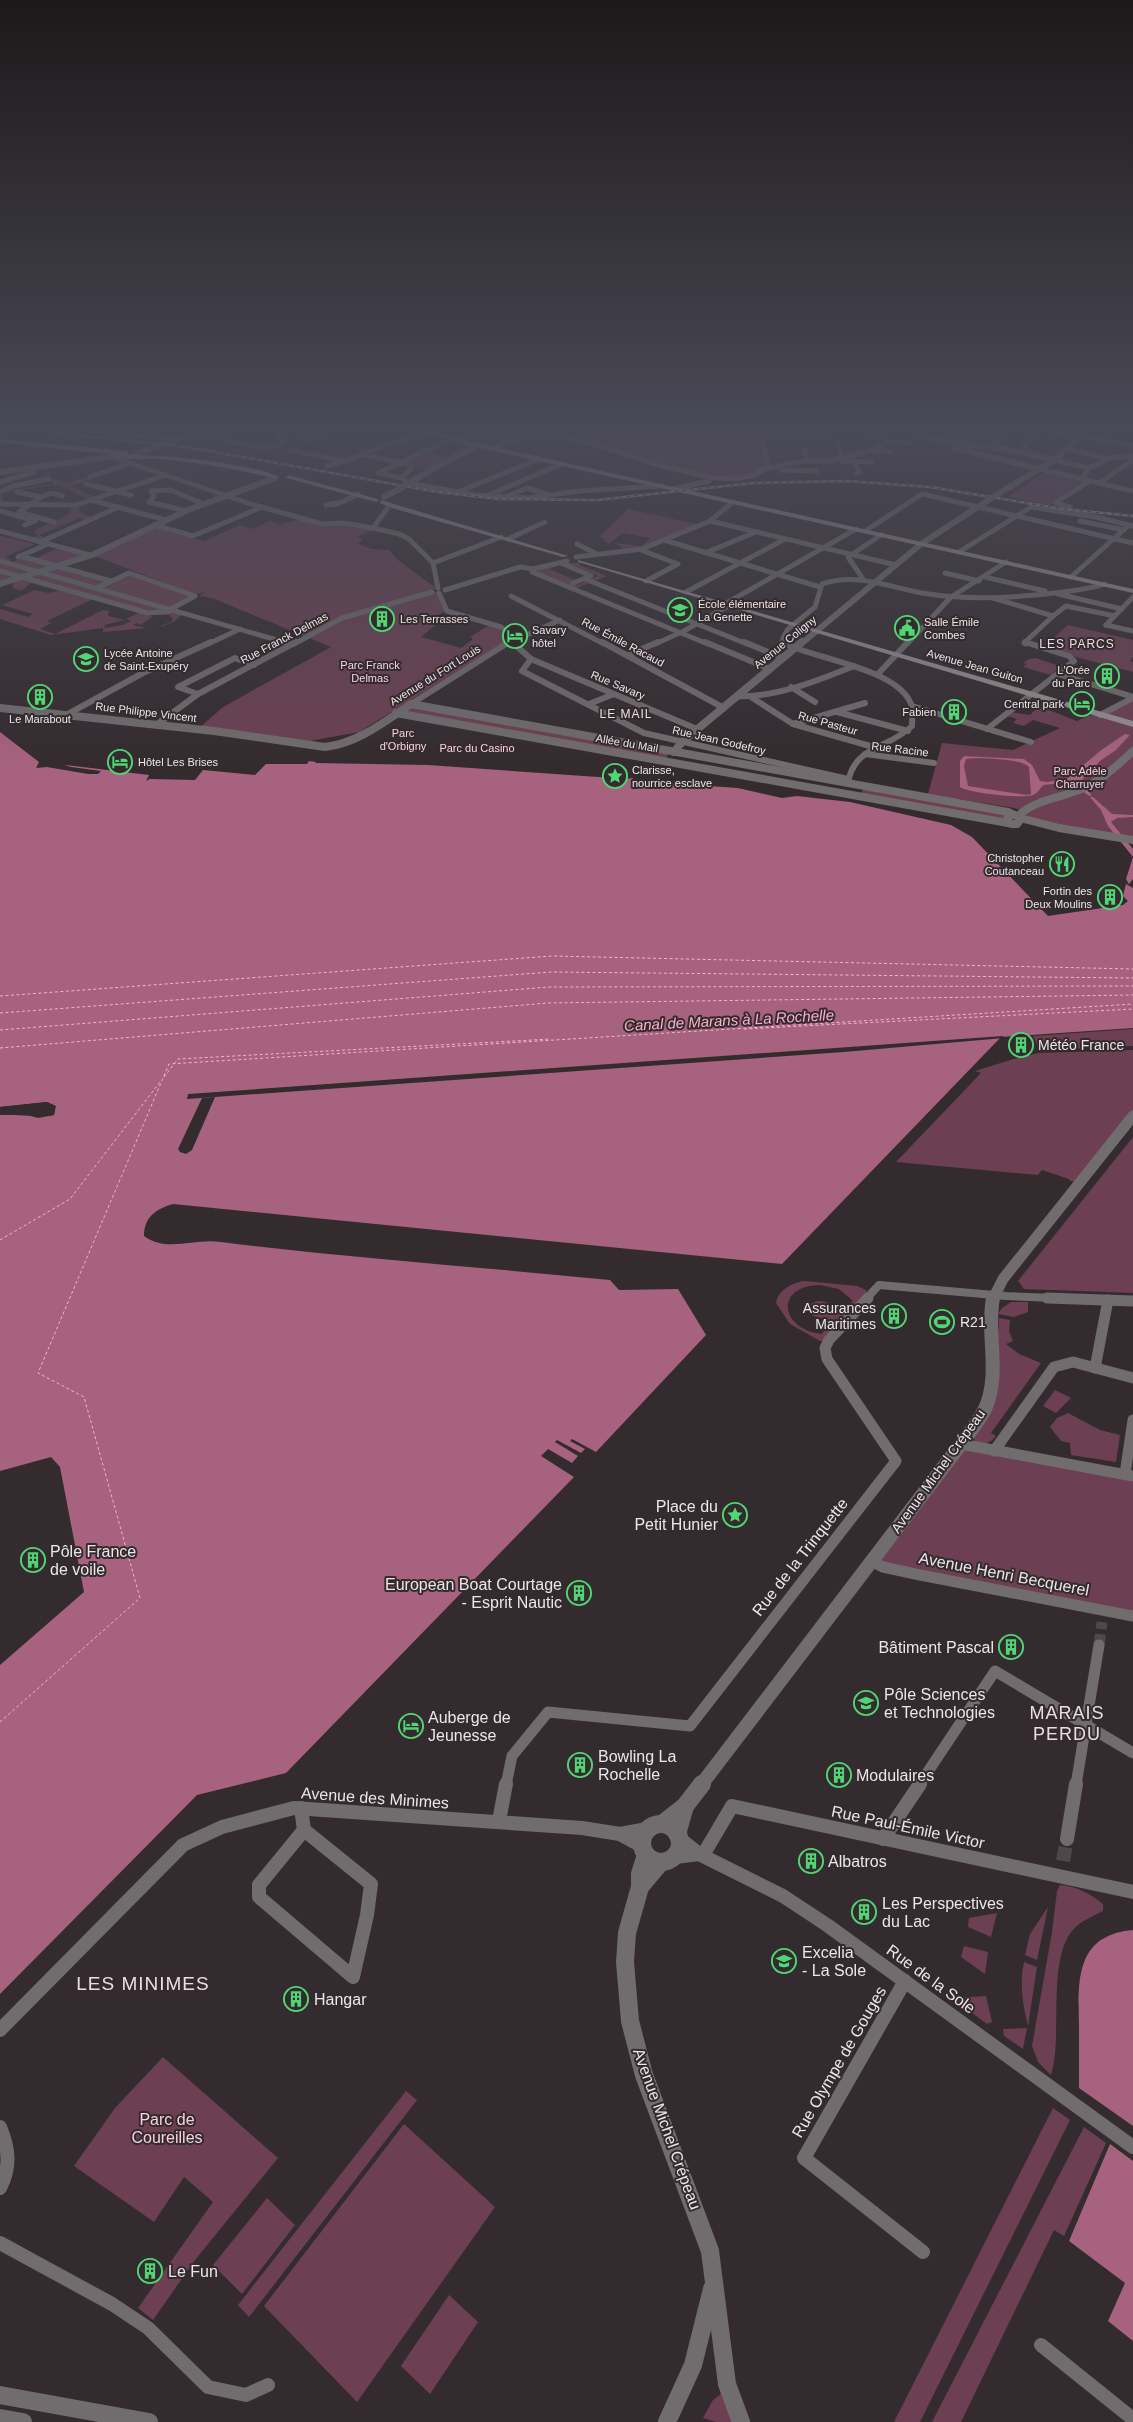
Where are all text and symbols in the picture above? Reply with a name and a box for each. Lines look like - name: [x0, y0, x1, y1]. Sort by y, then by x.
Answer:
- school or university icon: École élémentaire La Genette: [667, 597, 693, 623]
- place label: École élémentaire La Genette: [698, 598, 786, 623]
- building icon: Les Terrasses: [369, 606, 395, 632]
- street label: Rue Franck Delmas: [238, 610, 330, 666]
- place label: Les Terrasses: [400, 613, 469, 625]
- street label: Avenue Coligny: [751, 613, 819, 671]
- street label: Rue Émile Racaud: [580, 615, 666, 669]
- public building icon: Salle Émile Combes: [894, 615, 920, 641]
- place label: Salle Émile Combes: [924, 616, 979, 641]
- hotel icon: Savary hôtel: [502, 623, 528, 649]
- place label: Savary hôtel: [532, 624, 567, 649]
- district label: LES PARCS: [1039, 637, 1115, 651]
- street label: Avenue du Fort Louis: [388, 642, 483, 708]
- school or university icon: Lycée Antoine de Saint-Exupéry: [73, 646, 99, 672]
- place label: Lycée Antoine de Saint-Exupéry: [104, 647, 189, 672]
- street label: Avenue Jean Guiton: [926, 647, 1024, 685]
- park label: Parc Franck Delmas: [340, 659, 400, 684]
- building icon: L'Orée du Parc: [1094, 663, 1120, 689]
- place label: L'Orée du Parc: [1052, 664, 1090, 689]
- street label: Rue Savary: [589, 668, 647, 702]
- building icon: Le Marabout: [27, 684, 53, 710]
- hotel icon: Central park: [1069, 691, 1095, 717]
- place label: Central park: [1004, 698, 1064, 710]
- building icon: Fabien: [941, 699, 967, 725]
- street label: Rue Philippe Vincent: [95, 700, 197, 724]
- place label: Fabien: [902, 706, 936, 718]
- district label: LE MAIL: [599, 707, 653, 721]
- street label: Rue Pasteur: [797, 709, 859, 737]
- place label: Le Marabout: [9, 713, 71, 725]
- street label: Rue Jean Godefroy: [671, 723, 767, 757]
- park label: Parc d'Orbigny: [380, 727, 427, 752]
- street label: Allée du Mail: [595, 732, 659, 754]
- street label: Rue Racine: [871, 740, 929, 758]
- park label: Parc du Casino: [439, 742, 515, 754]
- hotel icon: Hôtel Les Brises: [107, 749, 133, 775]
- place label: Hôtel Les Brises: [138, 756, 219, 768]
- place icon: Clarisse, nourrice esclave: [602, 763, 628, 789]
- place label: Clarisse, nourrice esclave: [632, 764, 712, 789]
- park label: Parc Adèle Charruyer: [1053, 765, 1107, 790]
- restaurant icon: Christopher Coutanceau: [1049, 851, 1075, 877]
- place label: Christopher Coutanceau: [985, 852, 1044, 877]
- building icon: Fortin des Deux Moulins: [1097, 884, 1123, 910]
- place label: Fortin des Deux Moulins: [1025, 885, 1092, 910]
- water label: Canal de Marans à La Rochelle: [624, 1006, 834, 1034]
- building icon: Météo France: [1008, 1032, 1034, 1058]
- place label: Météo France: [1038, 1037, 1125, 1053]
- place label: Assurances Maritimes: [803, 1300, 876, 1332]
- building icon: Assurances Maritimes: [881, 1303, 907, 1329]
- sports icon: R21: [929, 1309, 955, 1335]
- place label: R21: [960, 1314, 986, 1330]
- street label: Avenue Michel Crépeau: [888, 1406, 988, 1536]
- street label: Rue de la Trinquette: [749, 1495, 851, 1619]
- place label: Place du Petit Hunier: [634, 1498, 719, 1533]
- place icon: Place du Petit Hunier: [722, 1502, 748, 1528]
- place label: Pôle France de voile: [50, 1543, 136, 1578]
- building icon: Pôle France de voile: [20, 1547, 46, 1573]
- street label: Avenue Henri Becquerel: [917, 1549, 1091, 1599]
- place label: European Boat Courtage - Esprit Nautic: [385, 1576, 562, 1611]
- building icon: European Boat Courtage - Esprit Nautic: [566, 1580, 592, 1606]
- building icon: Bâtiment Pascal: [998, 1634, 1024, 1660]
- place label: Bâtiment Pascal: [878, 1639, 994, 1656]
- place label: Pôle Sciences et Technologies: [884, 1686, 995, 1721]
- school or university icon: Pôle Sciences et Technologies: [853, 1690, 879, 1716]
- district label: MARAIS PERDU: [1029, 1703, 1105, 1744]
- place label: Auberge de Jeunesse: [428, 1709, 511, 1744]
- hotel icon: Auberge de Jeunesse: [398, 1713, 424, 1739]
- place label: Bowling La Rochelle: [598, 1748, 676, 1783]
- building icon: Bowling La Rochelle: [567, 1752, 593, 1778]
- building icon: Modulaires: [826, 1762, 852, 1788]
- place label: Modulaires: [856, 1767, 934, 1784]
- street label: Avenue des Minimes: [300, 1784, 450, 1812]
- street label: Rue Paul-Émile Victor: [830, 1801, 987, 1852]
- building icon: Albatros: [798, 1848, 824, 1874]
- place label: Albatros: [828, 1853, 887, 1870]
- place label: Les Perspectives du Lac: [882, 1895, 1004, 1930]
- building icon: Les Perspectives du Lac: [851, 1899, 877, 1925]
- street label: Rue de la Sole: [884, 1941, 979, 2017]
- place label: Excelia - La Sole: [802, 1944, 866, 1979]
- school or university icon: Excelia - La Sole: [771, 1948, 797, 1974]
- district label: LES MINIMES: [76, 1973, 210, 1994]
- street label: Rue Olympe de Gouges: [789, 1983, 889, 2141]
- building icon: Hangar: [283, 1986, 309, 2012]
- place label: Hangar: [314, 1991, 367, 2008]
- street label: Avenue Michel Crépeau: [630, 2046, 704, 2212]
- park label: Parc de Coureilles: [131, 2111, 203, 2146]
- building icon: Le Fun: [137, 2258, 163, 2284]
- place label: Le Fun: [168, 2263, 218, 2280]

